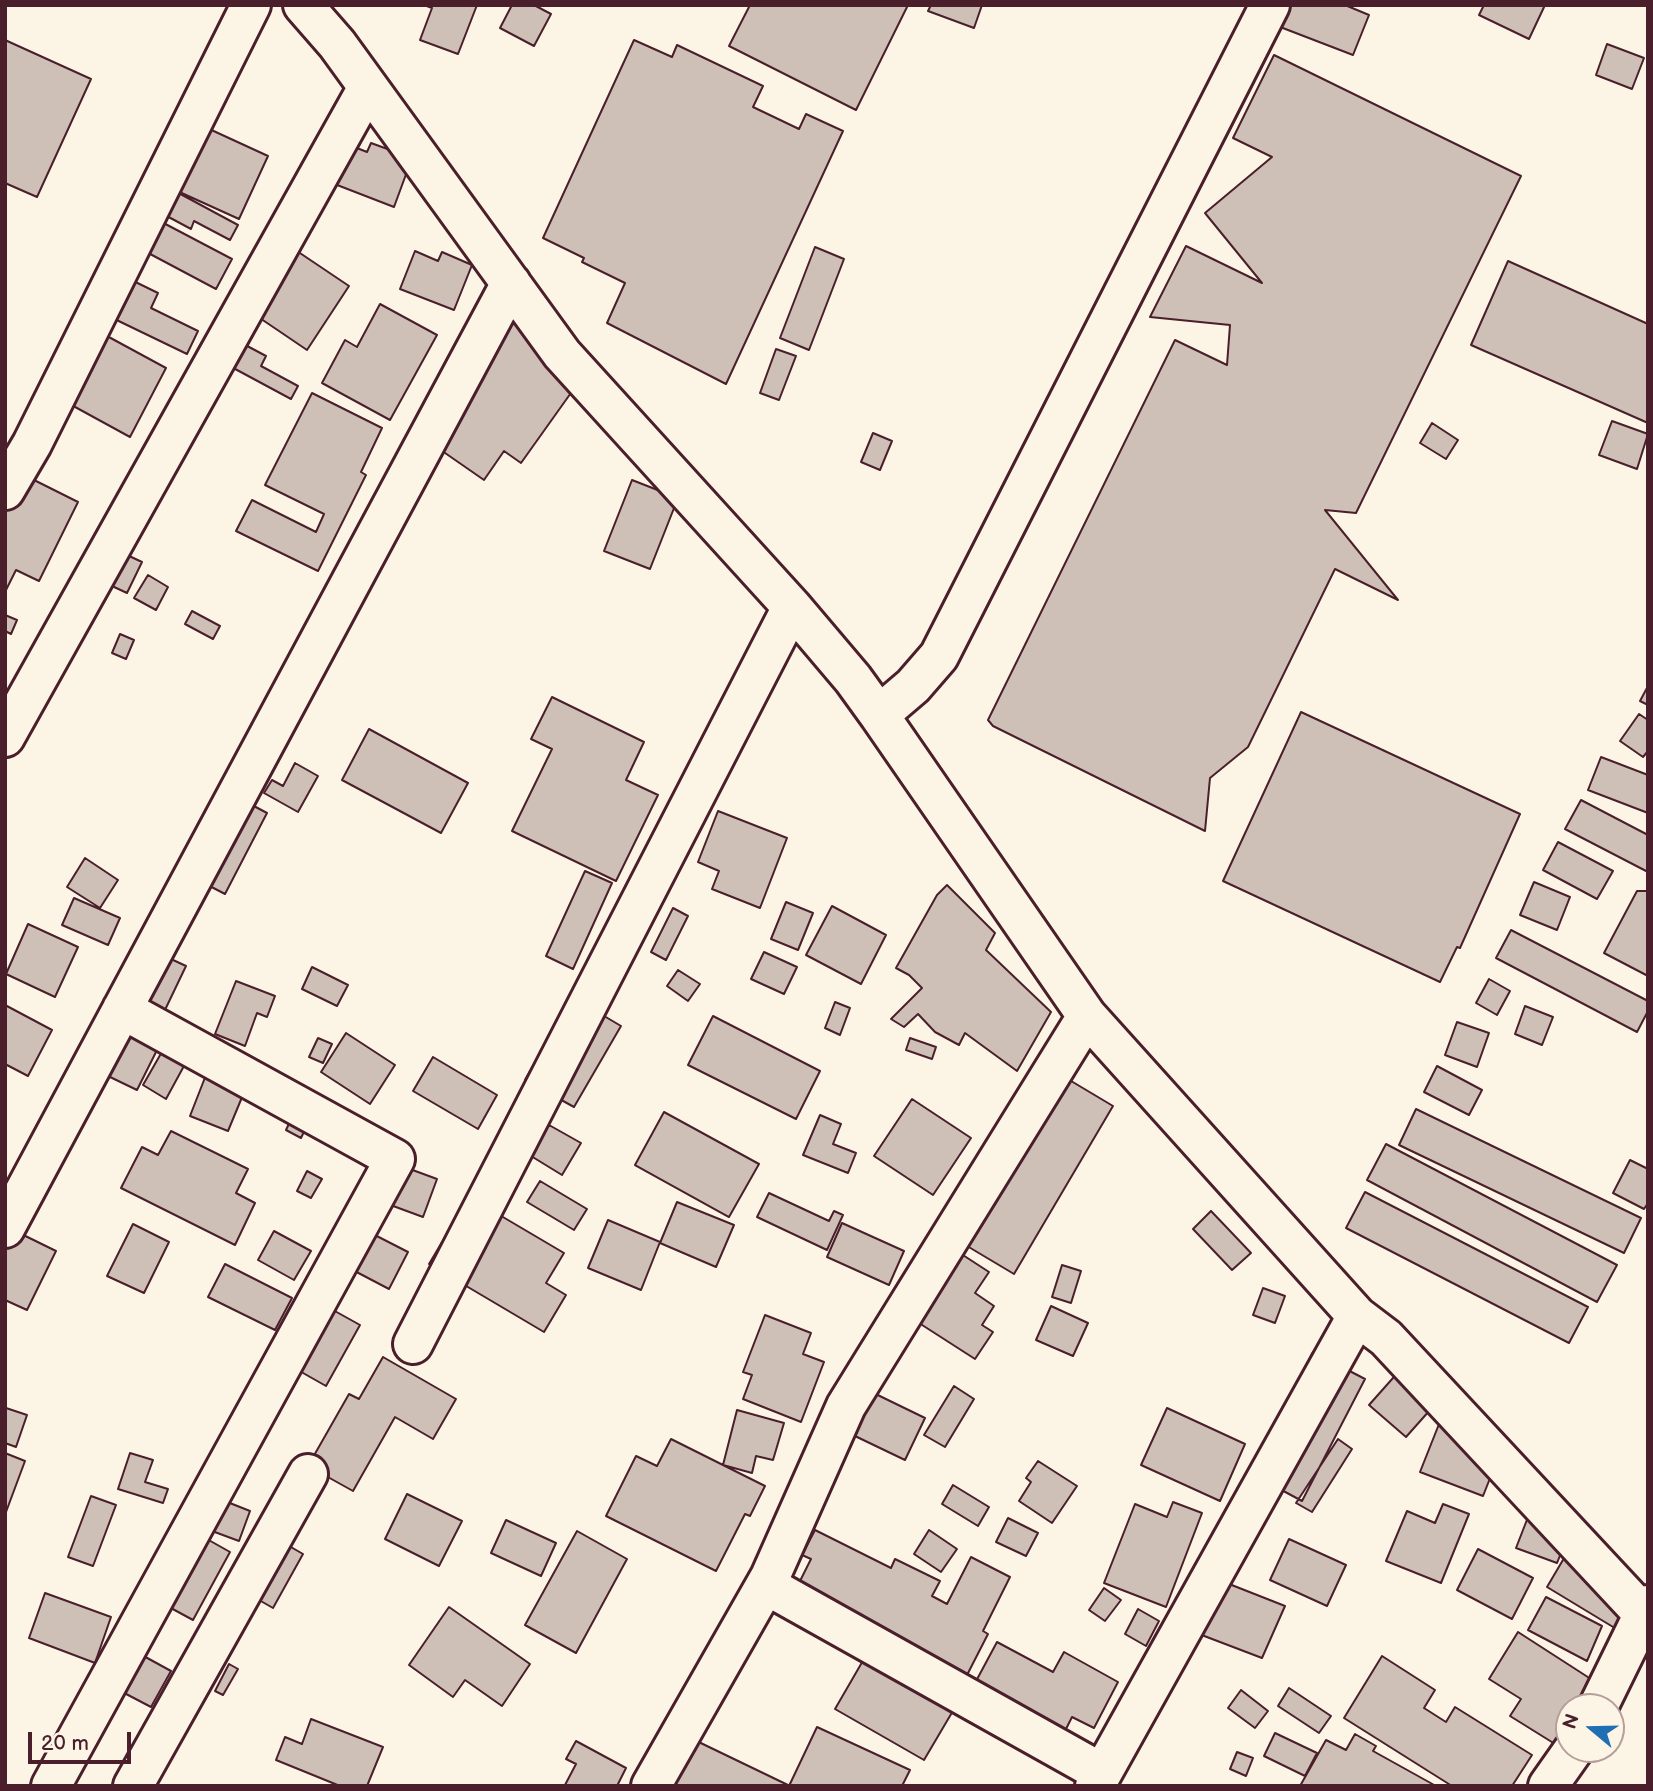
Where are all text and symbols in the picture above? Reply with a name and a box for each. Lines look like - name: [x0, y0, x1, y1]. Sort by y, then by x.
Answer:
- north arrow: [1555, 1693, 1625, 1763]
- text: N: [1558, 1711, 1585, 1732]
- scale bar: [32, 1718, 135, 1762]
- text: 20 m: [41, 1731, 89, 1756]

